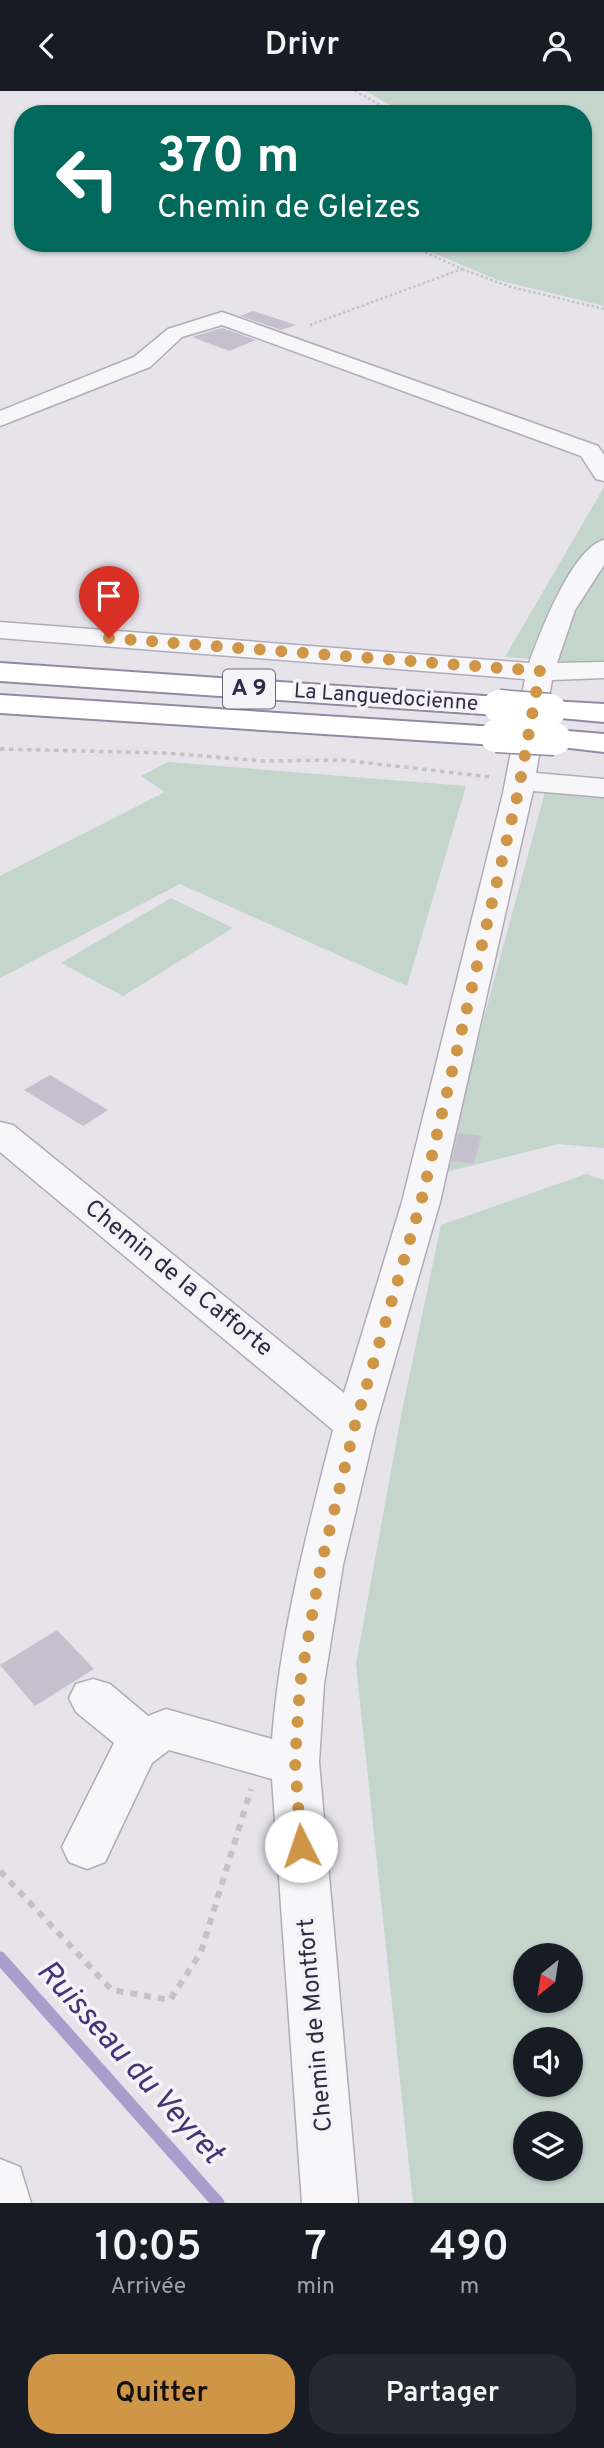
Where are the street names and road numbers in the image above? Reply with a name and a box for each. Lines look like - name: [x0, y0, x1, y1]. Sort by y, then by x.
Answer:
- road number: A 9: [223, 669, 275, 709]
- street label: La Languedocienne: [293, 678, 479, 718]
- street label: Chemin de la Cafforte: [78, 1194, 278, 1364]
- street label: Chemin de Montfort: [292, 1917, 340, 2133]

